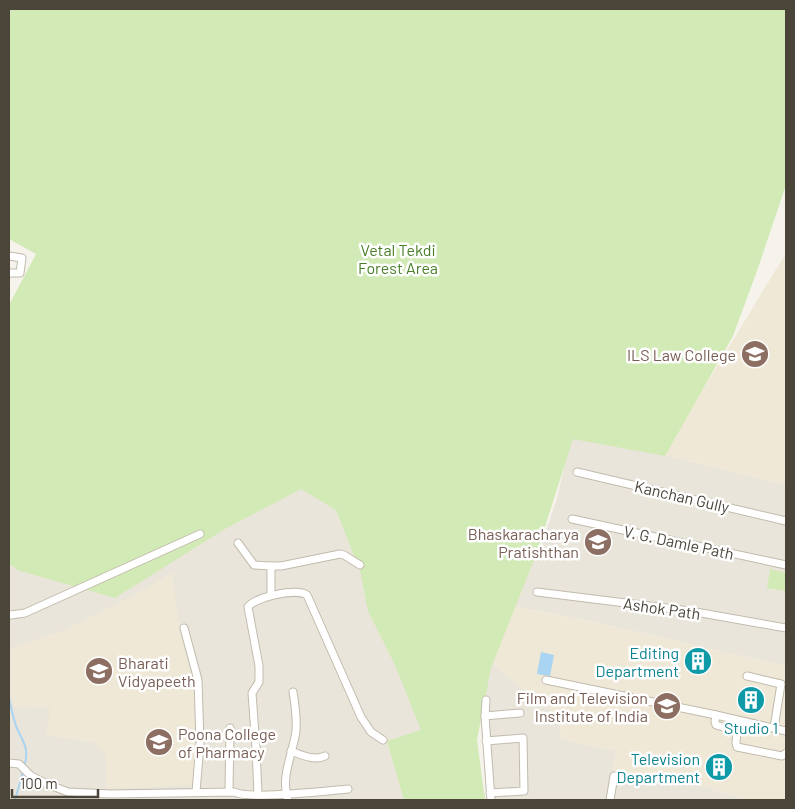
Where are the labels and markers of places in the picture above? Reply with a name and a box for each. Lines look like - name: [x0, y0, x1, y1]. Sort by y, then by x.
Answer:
- school or university icon: ILS Law College: [740, 339, 770, 369]
- place label: ILS Law College: [627, 345, 736, 364]
- place label: Bhaskaracharya Pratishthan: [468, 524, 579, 561]
- school or university icon: Bhaskaracharya Pratishthan: [583, 527, 613, 557]
- place label: Editing Department: [596, 643, 679, 680]
- building icon: Editing Department: [683, 646, 713, 676]
- place label: Bharati Vidyapeeth: [118, 653, 196, 690]
- school or university icon: Bharati Vidyapeeth: [84, 656, 114, 686]
- building icon: Studio 1: [736, 685, 766, 715]
- place label: Film and Television Institute of India: [517, 688, 648, 725]
- school or university icon: Film and Television Institute of India: [652, 691, 682, 721]
- place label: Studio 1: [724, 718, 778, 737]
- place label: Poona College of Pharmacy: [178, 724, 276, 761]
- school or university icon: Poona College of Pharmacy: [144, 727, 174, 757]
- place label: Television Department: [617, 749, 700, 786]
- building icon: Television Department: [704, 752, 734, 782]

